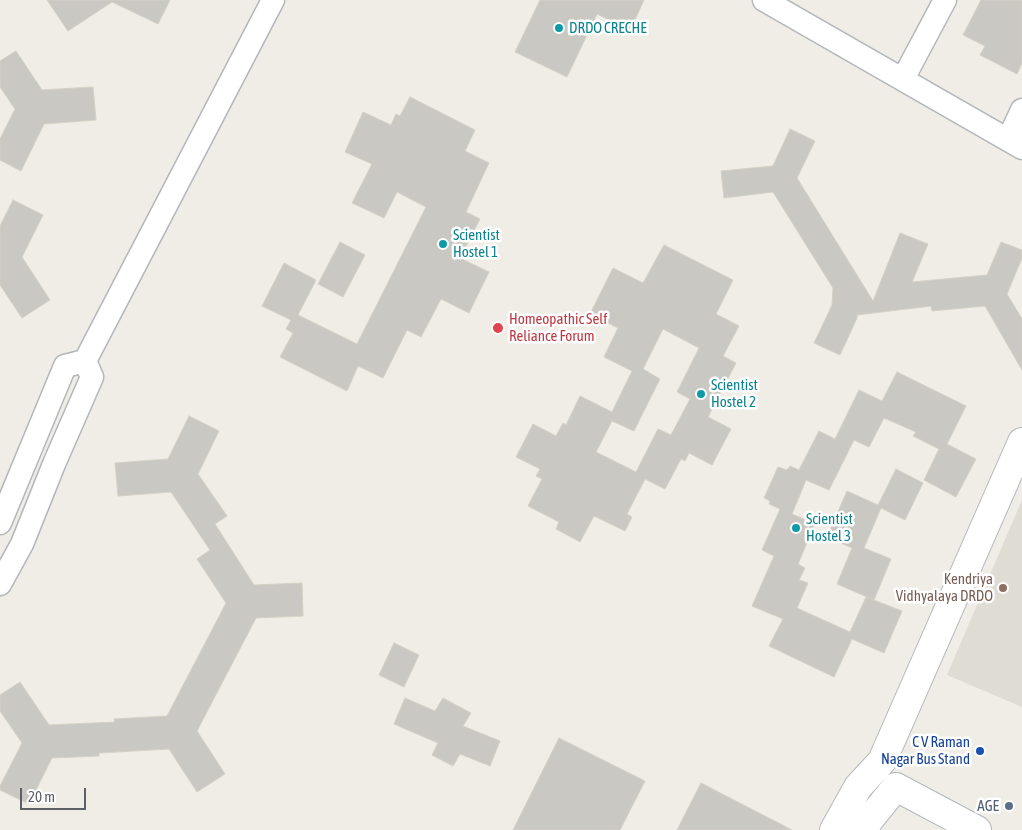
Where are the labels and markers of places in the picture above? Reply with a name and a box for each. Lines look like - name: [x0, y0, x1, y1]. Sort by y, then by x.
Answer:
- place label: DRDO CRECHE: [569, 19, 647, 37]
- marker: DRDO CRECHE: [553, 22, 565, 34]
- place label: Scientist Hostel 1: [453, 226, 500, 261]
- marker: Scientist Hostel 1: [437, 238, 449, 250]
- place label: Homeopathic Self Reliance Forum: [509, 310, 607, 345]
- marker: Homeopathic Self Reliance Forum: [491, 321, 505, 335]
- place label: Scientist Hostel 2: [711, 376, 758, 411]
- marker: Scientist Hostel 2: [695, 388, 707, 400]
- place label: Scientist Hostel 3: [806, 510, 853, 545]
- marker: Scientist Hostel 3: [790, 522, 802, 534]
- place label: Kendriya Vidhyalaya DRDO: [896, 570, 993, 605]
- marker: Kendriya Vidhyalaya DRDO: [997, 582, 1009, 594]
- place label: C V Raman Nagar Bus Stand: [881, 733, 970, 768]
- marker: C V Raman Nagar Bus Stand: [974, 745, 986, 757]
- place label: AGE: [977, 797, 999, 815]
- marker: AGE: [1003, 800, 1015, 812]

